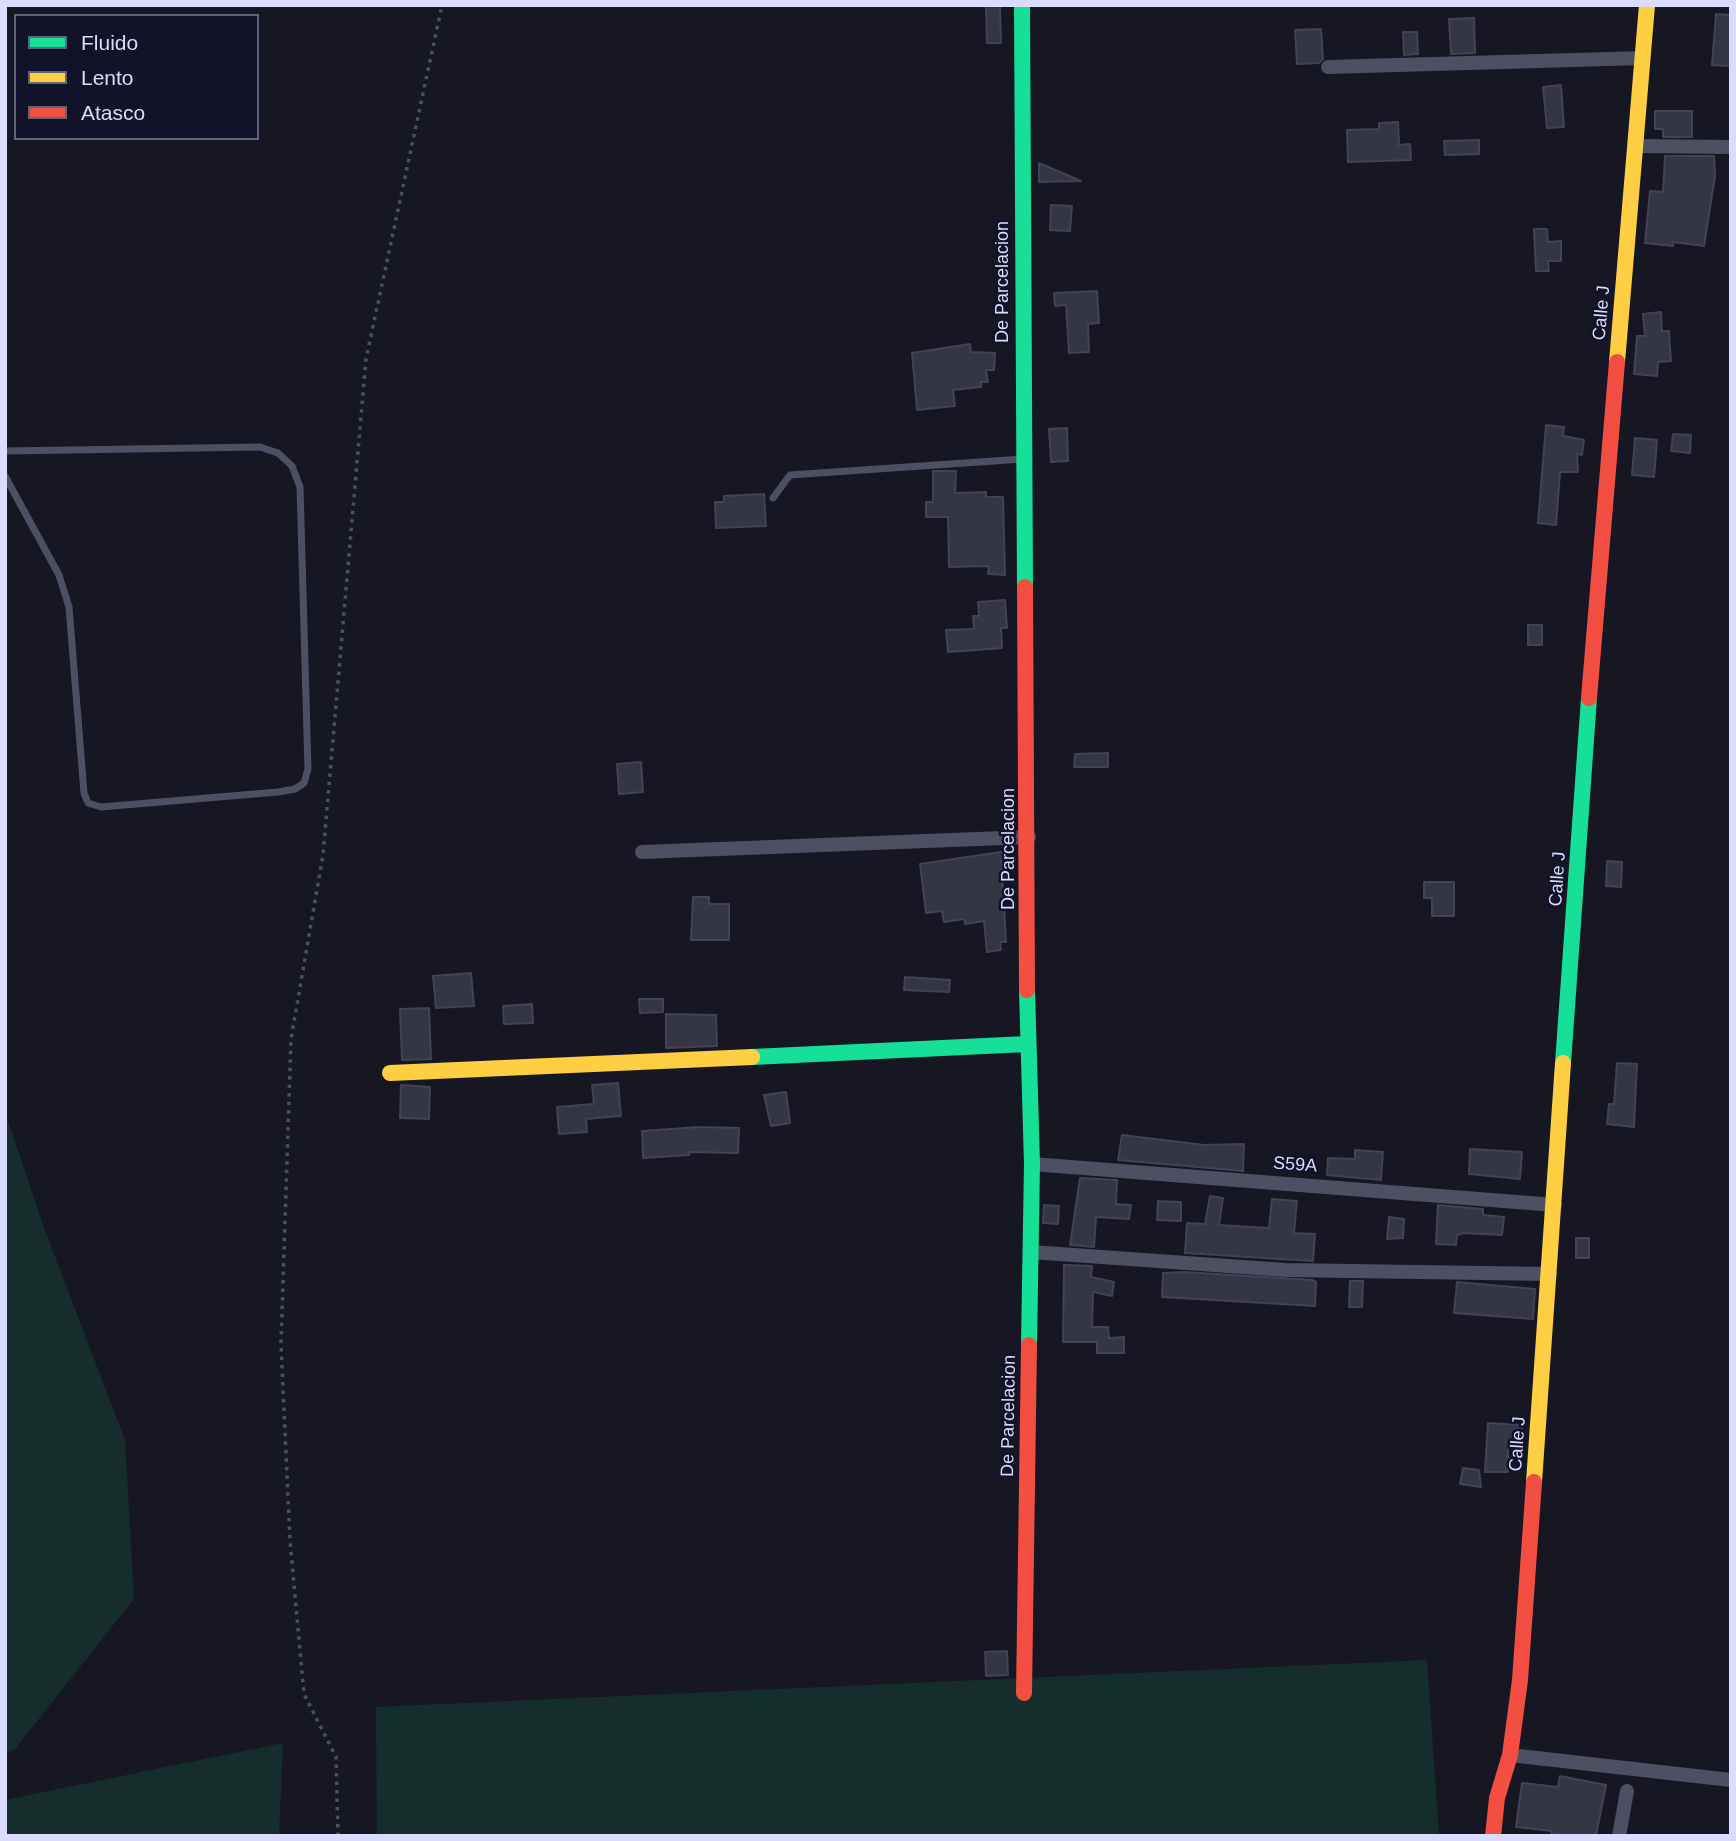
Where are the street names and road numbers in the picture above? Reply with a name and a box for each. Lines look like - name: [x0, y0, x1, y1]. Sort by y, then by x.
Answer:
- street label: De Parcelacion: [992, 221, 1014, 343]
- street label: Calle J: [1589, 285, 1615, 341]
- street label: De Parcelacion: [998, 788, 1020, 910]
- street label: Calle J: [1545, 851, 1571, 907]
- street label: S59A: [1272, 1153, 1318, 1177]
- street label: De Parcelacion: [997, 1355, 1021, 1477]
- street label: Calle J: [1505, 1416, 1531, 1472]

